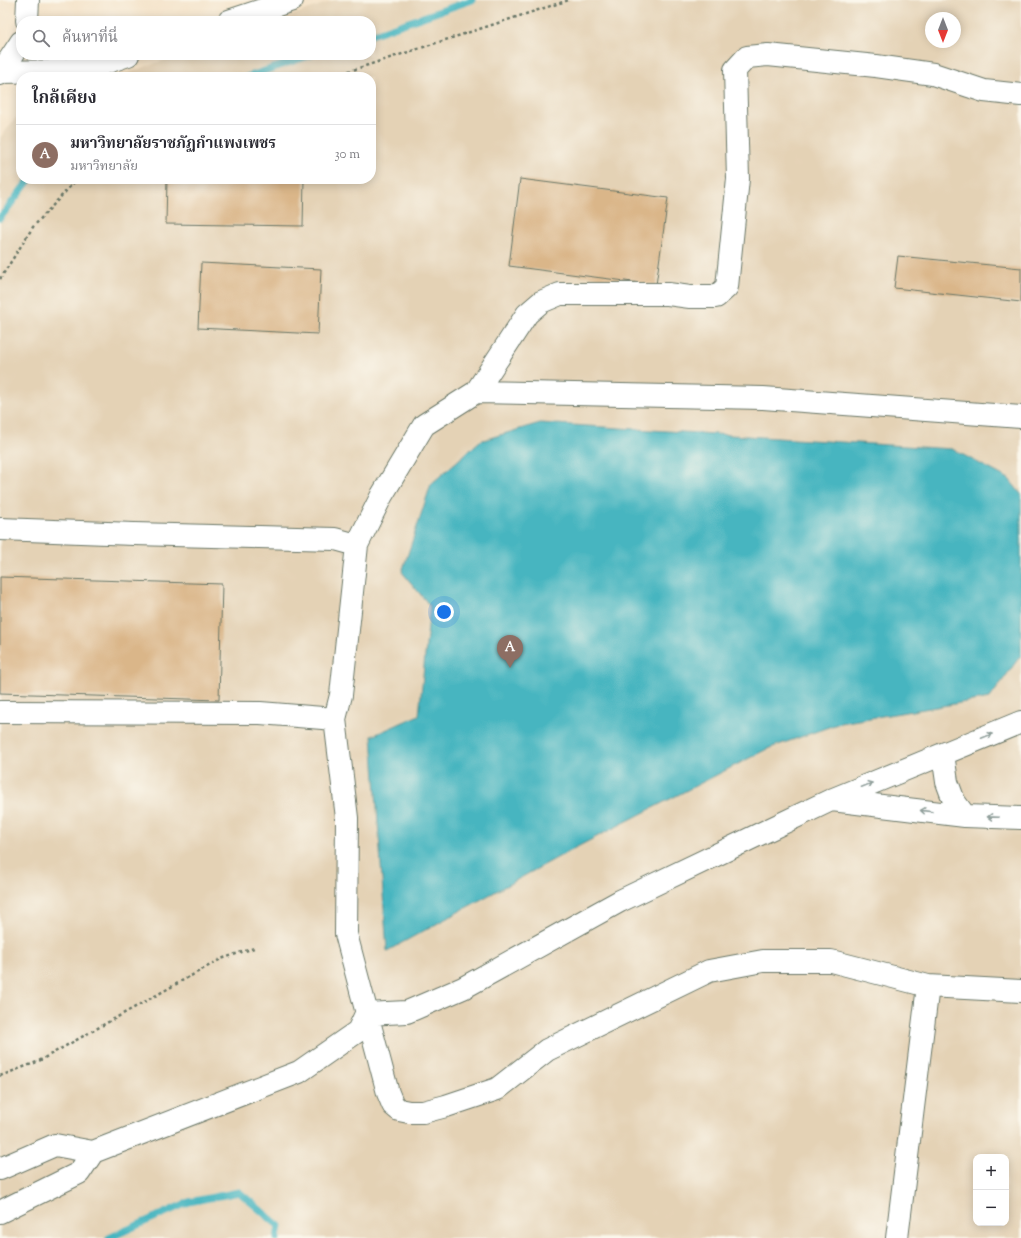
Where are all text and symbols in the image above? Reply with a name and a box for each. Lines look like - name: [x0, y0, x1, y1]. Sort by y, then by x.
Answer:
- north arrow: [925, 12, 961, 48]
- search box: [16, 16, 376, 60]
- icon: search: [30, 27, 52, 49]
- text: ค้นหาที่นี่: [62, 28, 118, 49]
- text: ใกล้เคียง: [32, 87, 97, 111]
- text: มหาวิทยาลัยราชภัฏกำแพงเพชร: [70, 134, 276, 155]
- text: A: [40, 146, 50, 164]
- text: 30 m: [334, 146, 360, 164]
- text: มหาวิทยาลัย: [70, 158, 138, 176]
- your location: [434, 602, 454, 622]
- pin: A: [497, 635, 523, 668]
- one-way arrow: [981, 731, 993, 739]
- one-way arrow: [860, 780, 872, 788]
- one-way arrow: [920, 807, 933, 815]
- one-way arrow: [987, 813, 1000, 821]
- map controls: [973, 1154, 1009, 1226]
- button: +: [973, 1154, 1009, 1190]
- button: −: [973, 1190, 1009, 1226]

